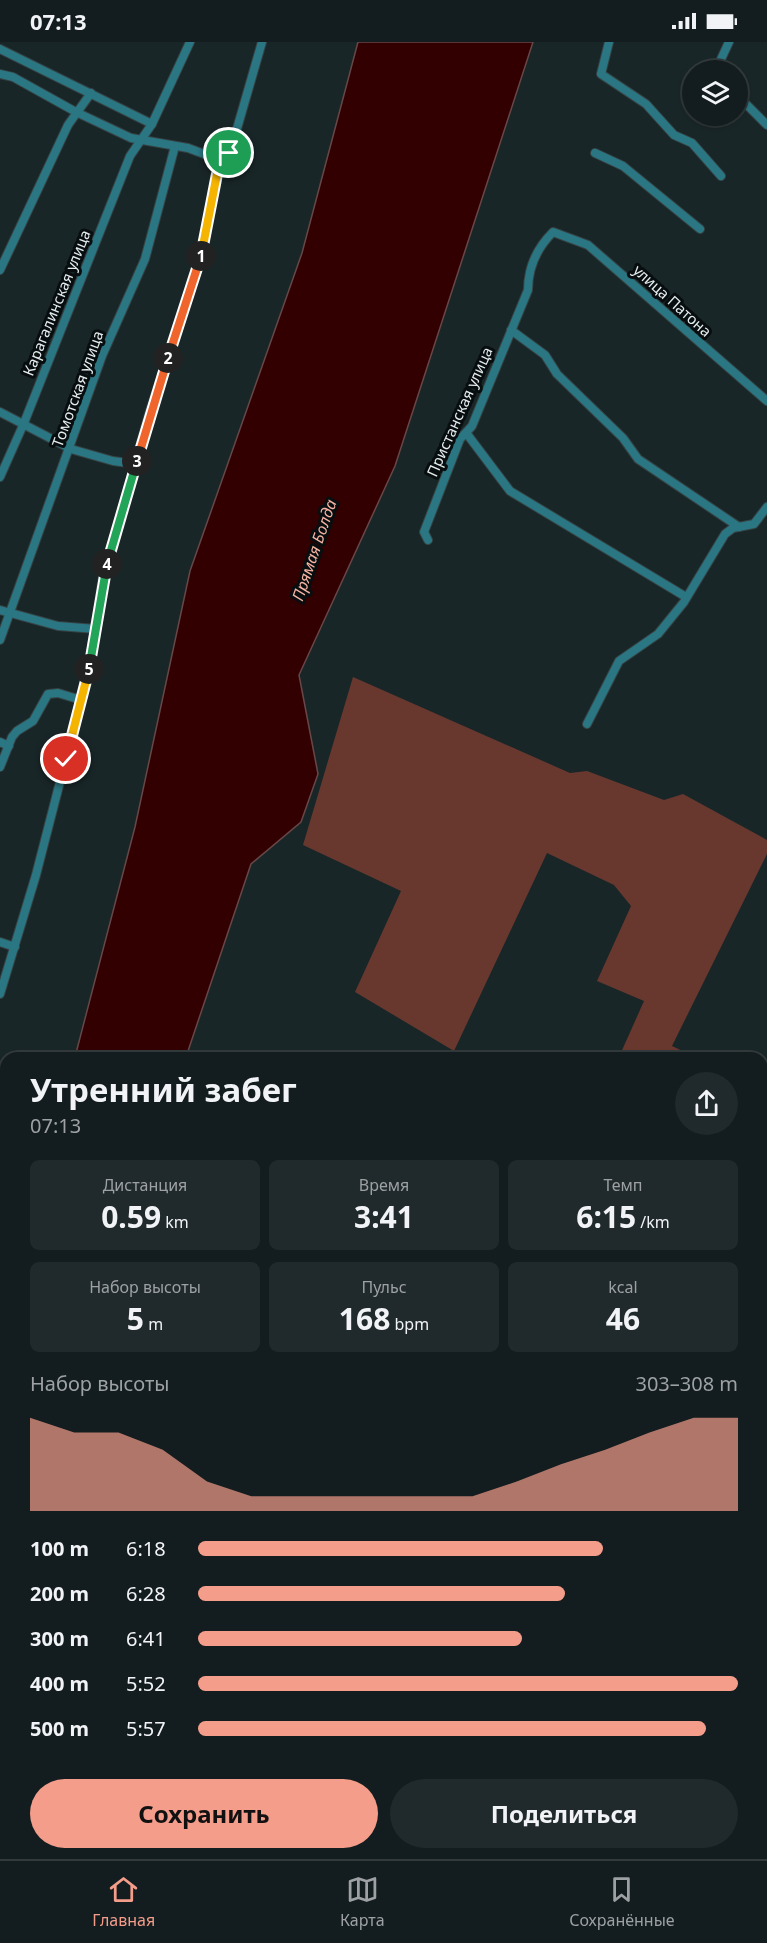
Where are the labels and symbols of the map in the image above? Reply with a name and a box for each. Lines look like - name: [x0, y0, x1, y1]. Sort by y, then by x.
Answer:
- pin: [203, 127, 254, 178]
- street label: Карагалинская улица: [18, 227, 95, 379]
- pin: 1: [186, 241, 216, 271]
- street label: улица Патона: [629, 260, 716, 341]
- street label: Томотская улица: [47, 328, 107, 450]
- pin: 2: [153, 343, 183, 373]
- street label: Пристанская улица: [422, 344, 497, 480]
- pin: 3: [122, 446, 152, 476]
- water label: Прямая Болда: [286, 496, 342, 604]
- pin: 4: [92, 549, 122, 579]
- pin: 5: [74, 654, 104, 684]
- pin: [40, 733, 91, 784]

